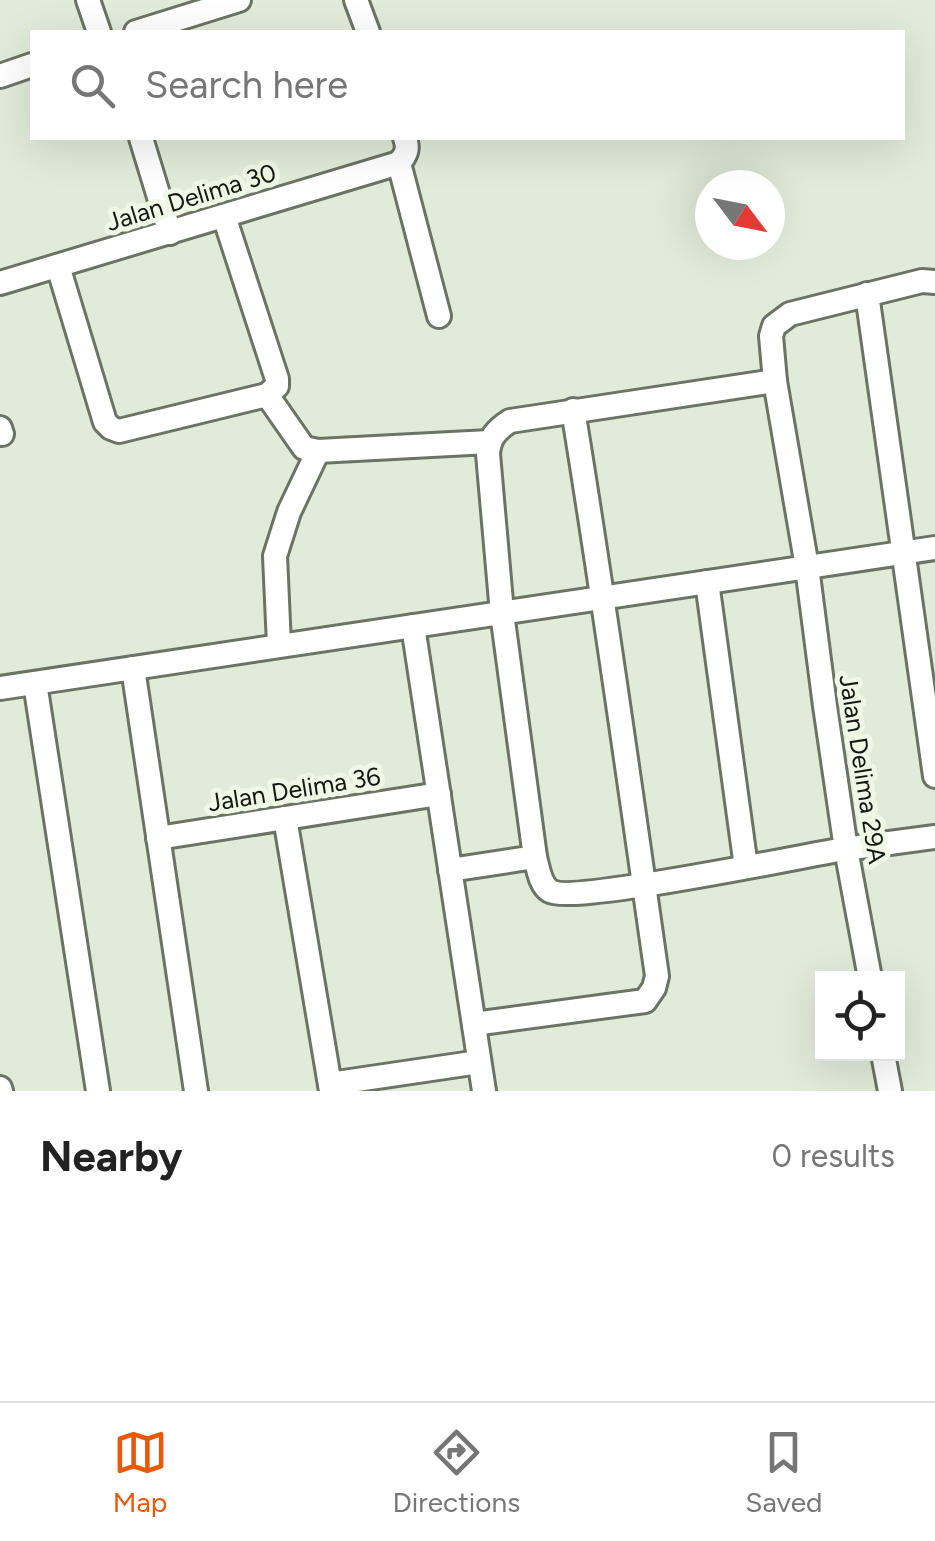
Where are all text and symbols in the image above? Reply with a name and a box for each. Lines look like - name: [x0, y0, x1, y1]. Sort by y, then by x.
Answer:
- search box: [30, 30, 905, 140]
- icon: search: [65, 58, 120, 113]
- text: Search here: [145, 62, 348, 108]
- street label: Jalan Delima 30: [102, 157, 280, 237]
- north arrow: [695, 170, 785, 260]
- street label: Jalan Delima 29A: [833, 672, 893, 866]
- street label: Jalan Delima 36: [206, 761, 382, 817]
- map controls: [815, 971, 905, 1061]
- button: locate: [815, 971, 905, 1061]
- text: Nearby: [40, 1131, 182, 1182]
- text: 0 results: [771, 1137, 895, 1175]
- tab: Map: [113, 1425, 168, 1519]
- tab: Directions: [393, 1425, 520, 1519]
- tab: Saved: [745, 1425, 822, 1519]

